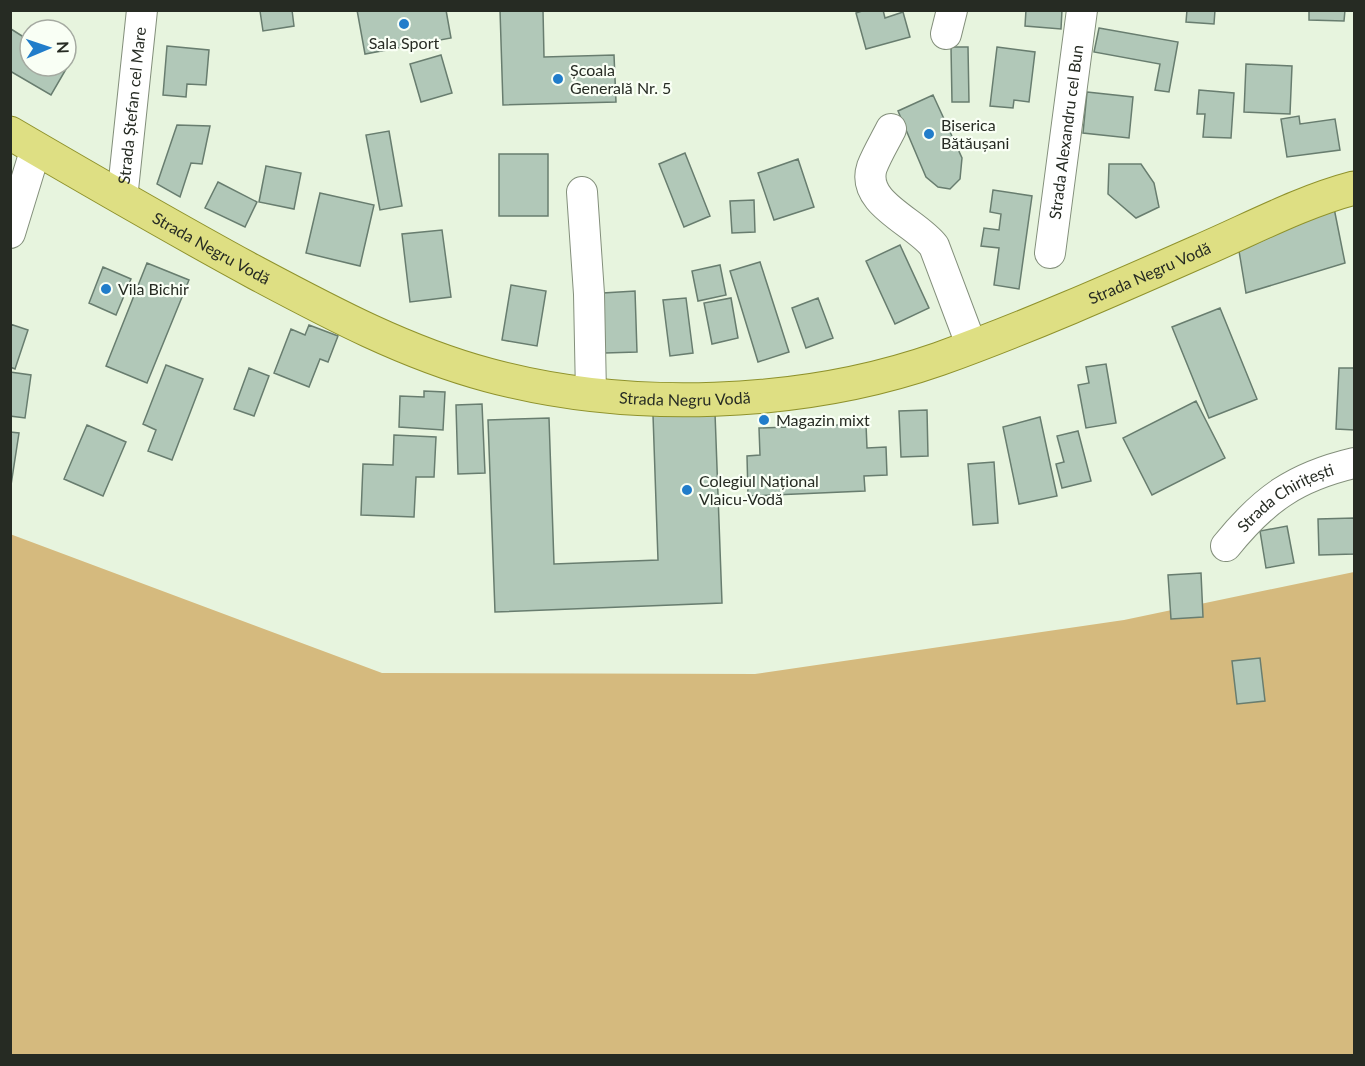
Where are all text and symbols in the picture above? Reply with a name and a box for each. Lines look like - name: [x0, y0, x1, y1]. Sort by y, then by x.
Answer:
- marker: Sala Sport: [397, 17, 411, 31]
- north arrow: [18, 18, 78, 78]
- street label: Strada Ștefan cel Mare: [114, 26, 149, 185]
- place label: Sala Sport: [369, 33, 439, 52]
- text: N: [54, 41, 73, 54]
- street label: Strada Alexandru cel Bun: [1045, 44, 1086, 220]
- place label: Școala Generală Nr. 5: [570, 60, 671, 97]
- marker: Școala Generală Nr. 5: [551, 72, 565, 86]
- place label: Biserica Bătăușani: [941, 115, 1009, 152]
- marker: Biserica Bătăușani: [922, 127, 936, 141]
- street label: Strada Negru Vodă: [149, 208, 274, 288]
- street label: Strada Negru Vodă: [1085, 238, 1213, 308]
- place label: Vila Bichir: [118, 279, 189, 298]
- marker: Vila Bichir: [99, 282, 113, 296]
- street label: Strada Negru Vodă: [618, 387, 751, 409]
- place label: Magazin mixt: [776, 410, 870, 429]
- marker: Magazin mixt: [757, 413, 771, 427]
- street label: Strada Chirițești: [1233, 459, 1336, 536]
- place label: Colegiul Național Vlaicu-Vodă: [699, 471, 819, 508]
- marker: Colegiul Național Vlaicu-Vodă: [680, 483, 694, 497]

